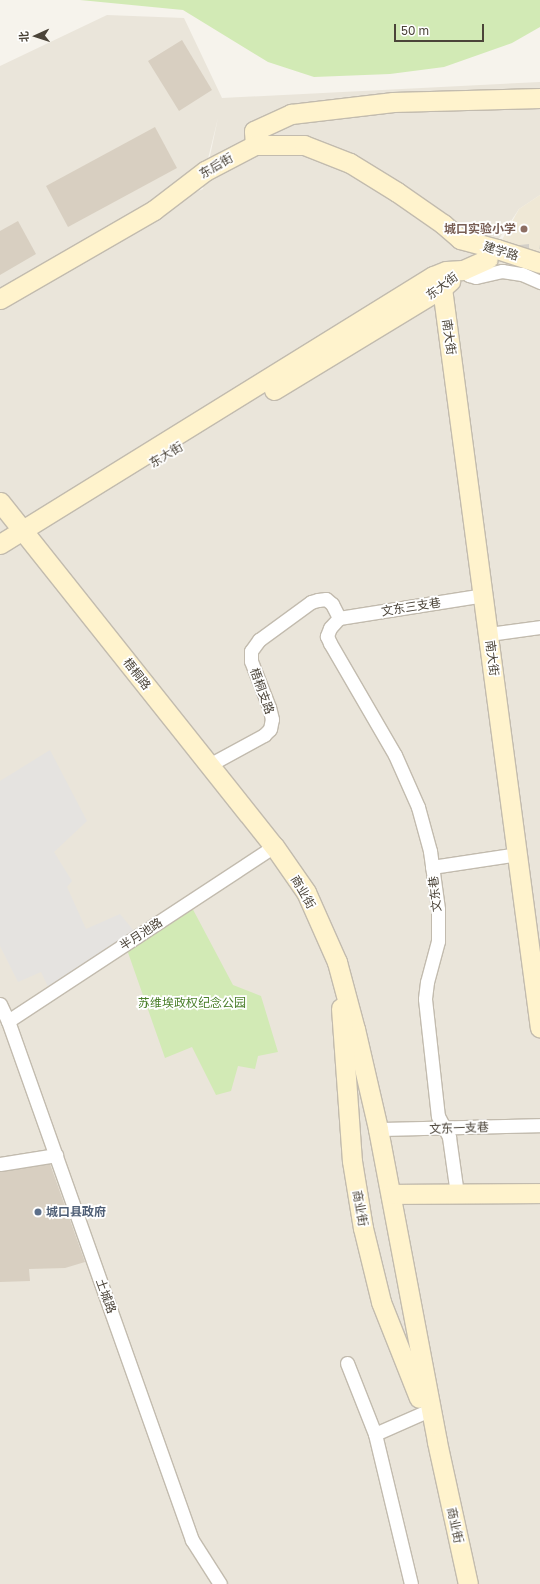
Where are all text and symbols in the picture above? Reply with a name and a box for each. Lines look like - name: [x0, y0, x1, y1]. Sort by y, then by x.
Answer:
- north arrow: [16, 16, 56, 56]
- scale bar: [396, 16, 486, 42]
- text: 50 m: [401, 23, 429, 38]
- text: 北: [17, 31, 30, 42]
- street label: 东后街: [197, 151, 235, 181]
- place label: 城口实验小学: [444, 222, 516, 236]
- marker: 城口实验小学: [519, 224, 529, 234]
- street label: 建学路: [482, 239, 520, 263]
- street label: 东大街: [423, 269, 461, 303]
- street label: 南大街: [439, 318, 459, 356]
- street label: 东大街: [147, 440, 185, 470]
- street label: 文东三支巷: [380, 595, 442, 619]
- street label: 南大街: [483, 639, 501, 677]
- street label: 梧桐路: [120, 655, 154, 693]
- street label: 梧桐支路: [247, 666, 277, 716]
- street label: 商业街: [288, 873, 318, 911]
- street label: 文东巷: [426, 875, 444, 913]
- street label: 半月池路: [117, 915, 165, 953]
- park label: 苏维埃政权纪念公园: [138, 996, 246, 1010]
- street label: 文东一支巷: [429, 1120, 489, 1136]
- street label: 商业街: [350, 1189, 370, 1227]
- place label: 城口县政府: [46, 1205, 106, 1219]
- marker: 城口县政府: [33, 1207, 43, 1217]
- street label: 土城路: [93, 1277, 119, 1315]
- street label: 商业街: [444, 1506, 466, 1544]

